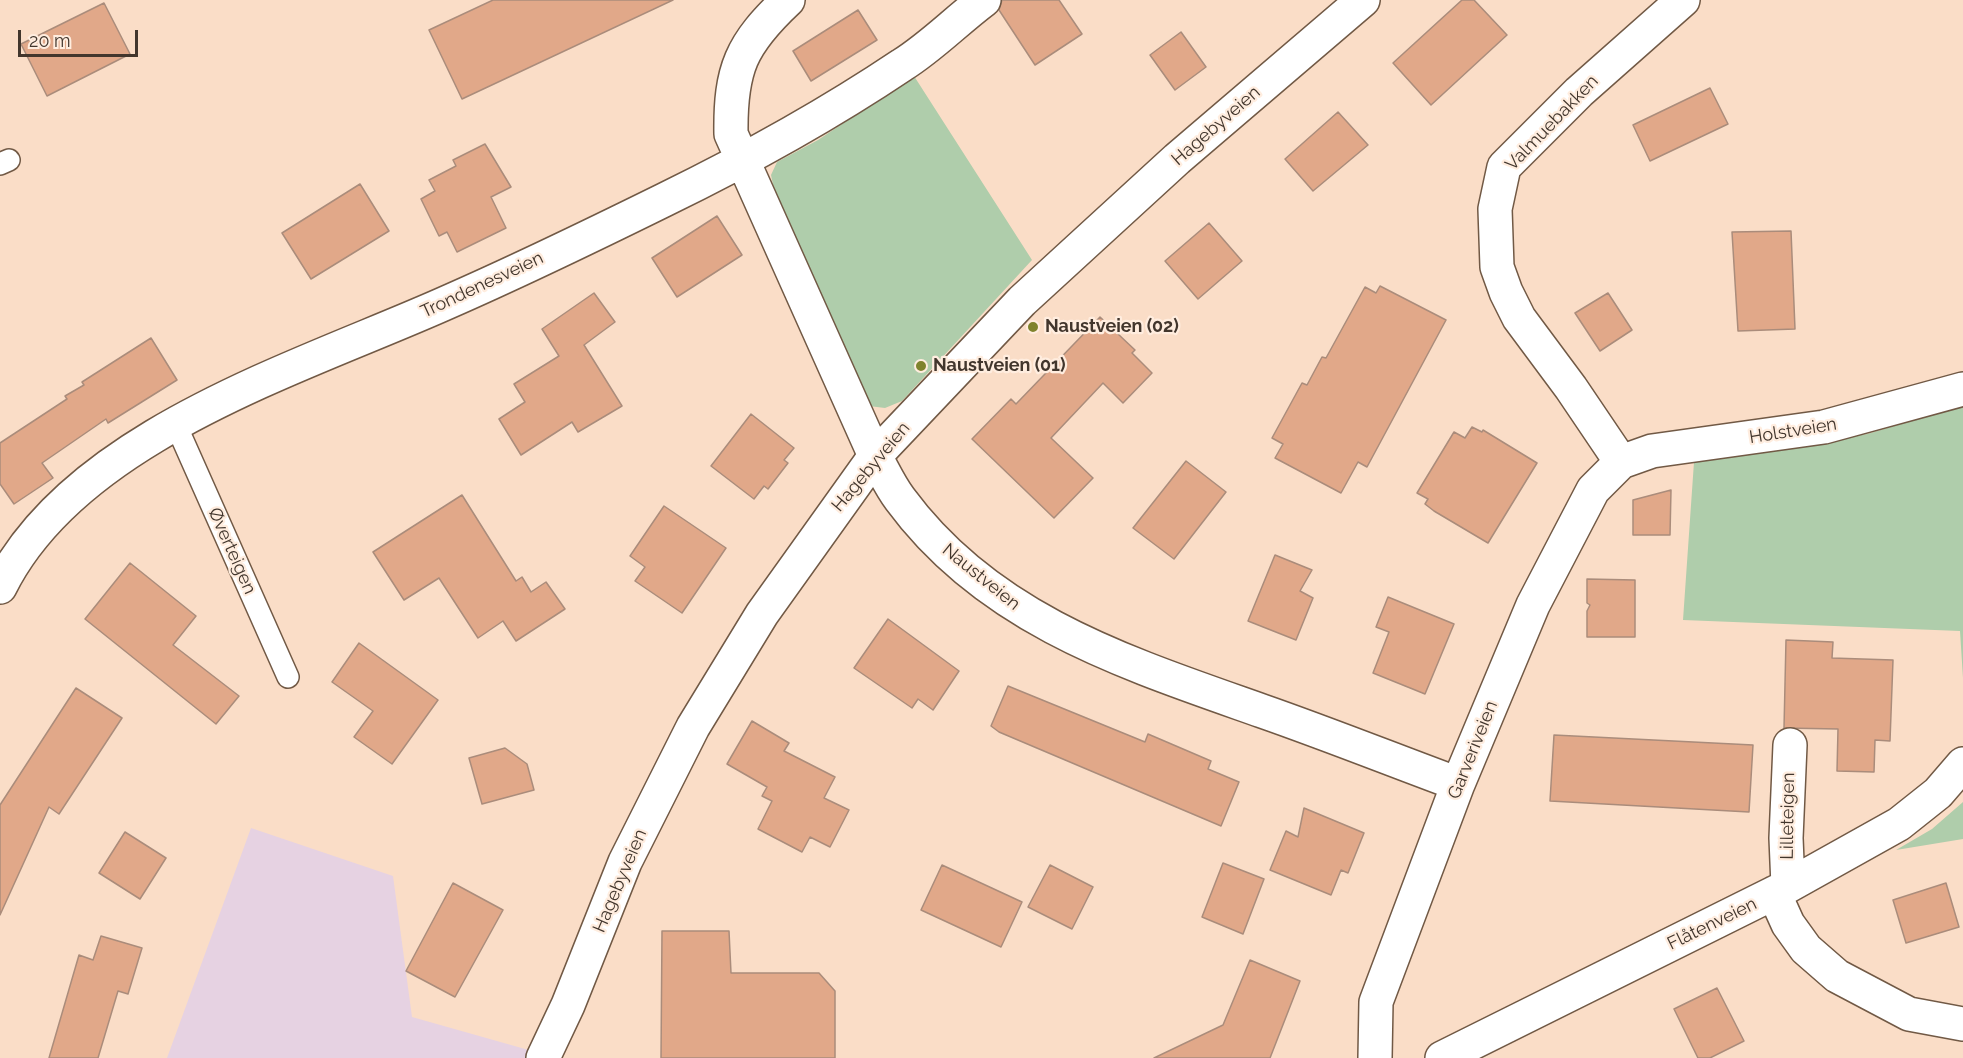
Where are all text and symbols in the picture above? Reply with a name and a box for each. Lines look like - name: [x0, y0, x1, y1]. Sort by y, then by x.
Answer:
- scale bar: [21, 18, 141, 56]
- text: 20 m: [29, 30, 71, 51]
- street label: Valmuebakken: [1501, 71, 1603, 175]
- street label: Hagebyveien: [1167, 82, 1265, 170]
- street label: Trondenesveien: [417, 247, 547, 323]
- place label: Naustveien (02): [1045, 316, 1179, 338]
- marker: Naustveien (02): [1026, 320, 1040, 334]
- place label: Naustveien (01): [933, 355, 1066, 377]
- marker: Naustveien (01): [914, 359, 928, 373]
- street label: Holstveien: [1748, 413, 1838, 449]
- street label: Hagebyveien: [827, 418, 915, 516]
- street label: Øverteigen: [203, 504, 261, 598]
- street label: Naustveien: [938, 539, 1024, 615]
- street label: Garveriveien: [1444, 698, 1502, 802]
- street label: Lilleteigen: [1776, 772, 1800, 860]
- street label: Hagebyveien: [589, 826, 651, 936]
- street label: Flåtenveien: [1664, 893, 1760, 955]

